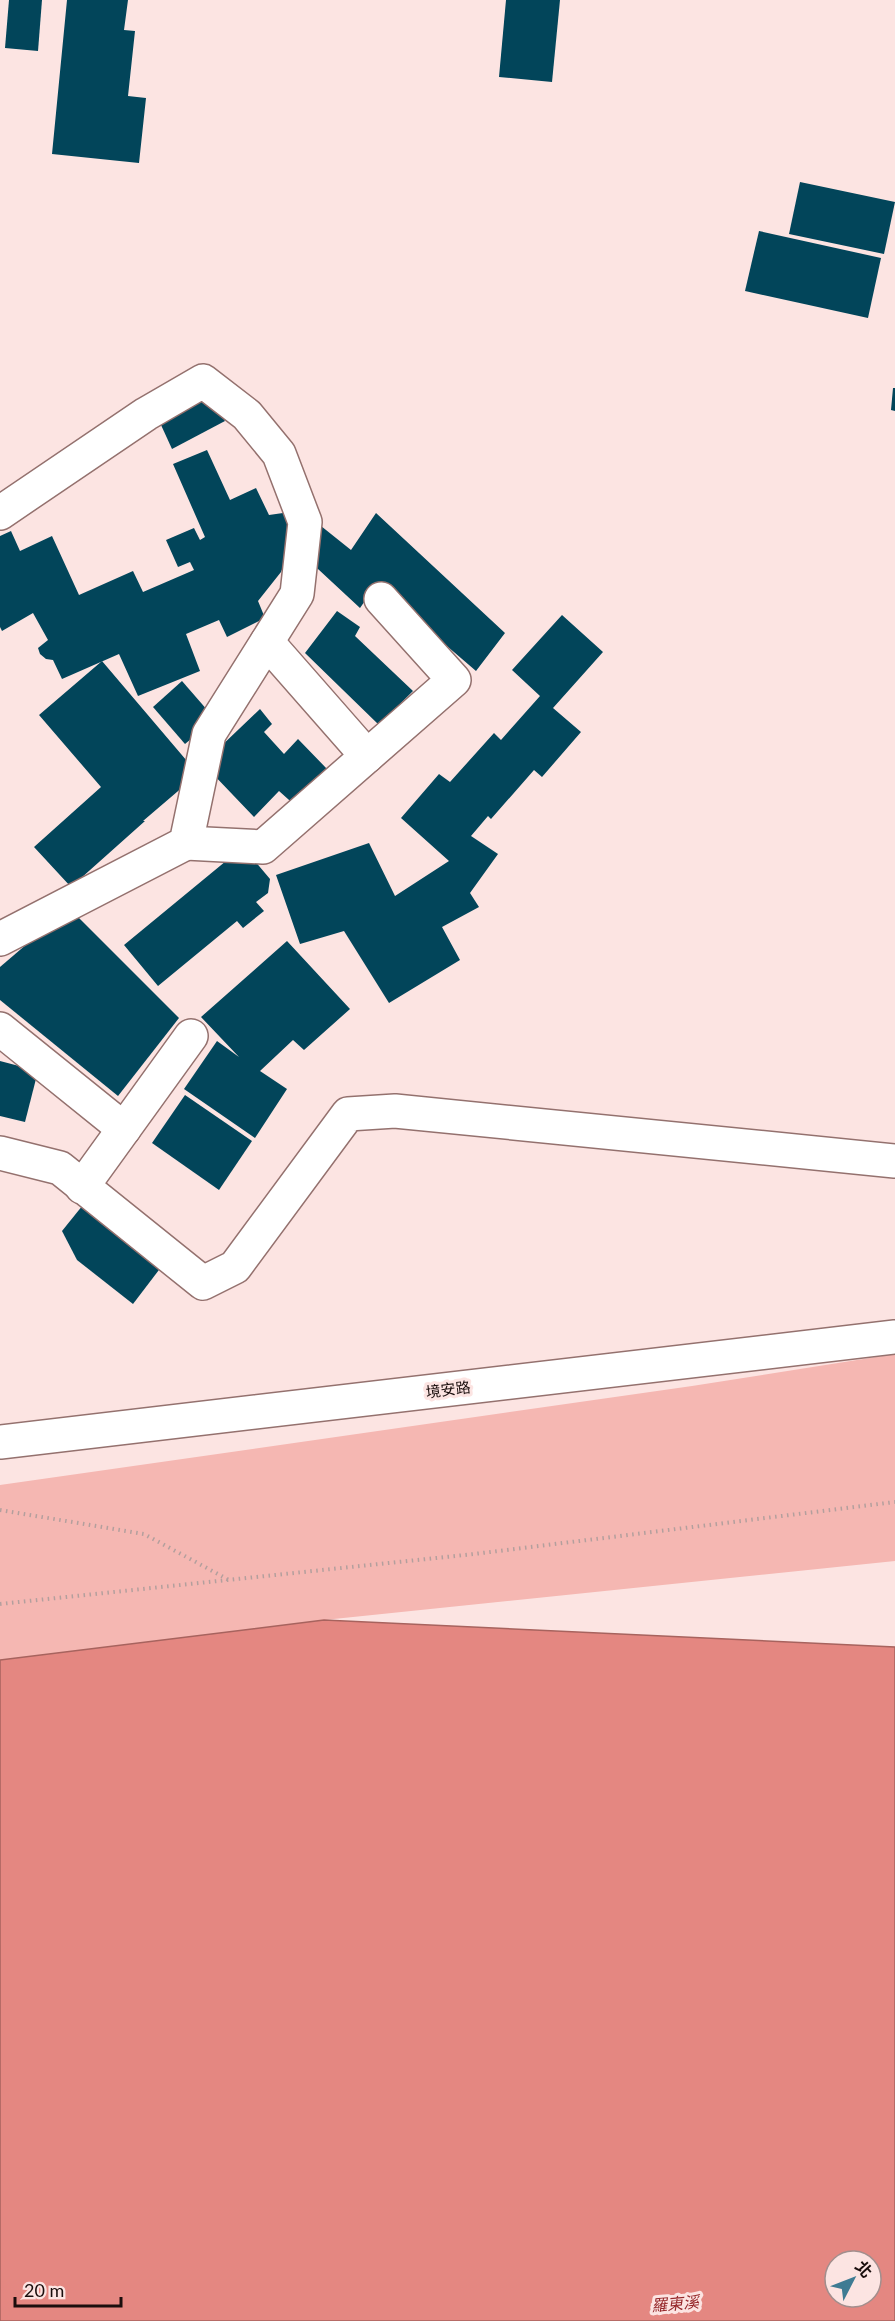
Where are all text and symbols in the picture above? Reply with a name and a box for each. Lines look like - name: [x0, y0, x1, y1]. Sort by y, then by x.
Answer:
- street label: 境安路: [425, 1377, 471, 1401]
- north arrow: [823, 2249, 883, 2309]
- text: 北: [852, 2256, 877, 2281]
- scale bar: [15, 2270, 122, 2308]
- text: 20 m: [24, 2279, 64, 2301]
- water label: 羅東溪: [650, 2291, 702, 2315]

